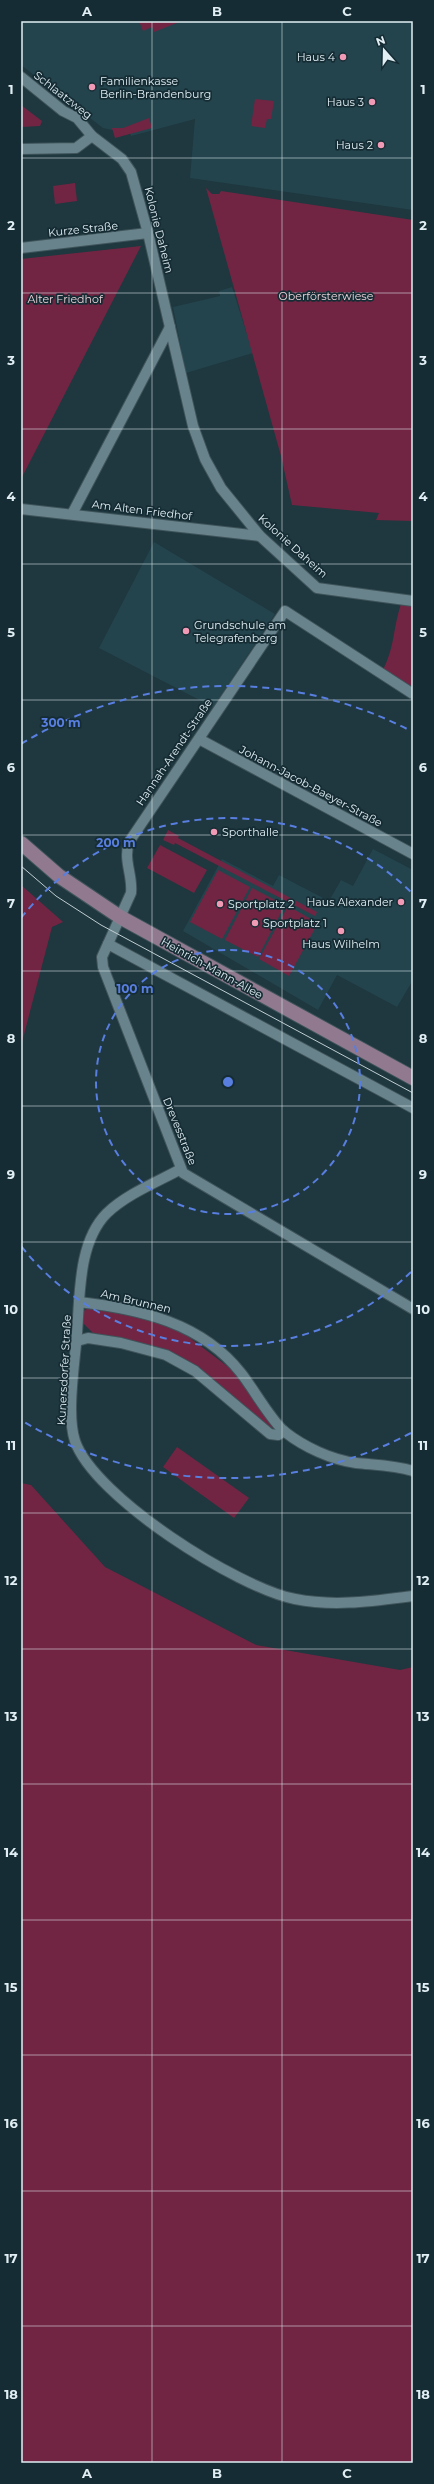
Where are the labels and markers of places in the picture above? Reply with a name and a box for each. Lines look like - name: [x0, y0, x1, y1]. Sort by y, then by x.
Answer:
- place label: Haus 4: [297, 50, 336, 64]
- marker: Haus 4: [338, 52, 348, 62]
- place label: Familienkasse Berlin-Brandenburg: [100, 74, 211, 101]
- marker: Familienkasse Berlin-Brandenburg: [87, 82, 97, 92]
- place label: Haus 3: [327, 95, 364, 109]
- marker: Haus 3: [367, 97, 377, 107]
- place label: Haus 2: [336, 138, 373, 152]
- marker: Haus 2: [376, 140, 386, 150]
- place label: Grundschule am Telegrafenberg: [194, 618, 286, 645]
- marker: Grundschule am Telegrafenberg: [181, 626, 191, 636]
- place label: Sporthalle: [222, 825, 279, 839]
- marker: Sporthalle: [209, 827, 219, 837]
- place label: Haus Alexander: [306, 895, 393, 909]
- place label: Sportplatz 2: [228, 897, 294, 911]
- marker: Haus Alexander: [396, 897, 406, 907]
- marker: Sportplatz 2: [215, 899, 225, 909]
- place label: Sportplatz 1: [263, 916, 327, 930]
- marker: Sportplatz 1: [250, 918, 260, 928]
- marker: Haus Wilhelm: [336, 926, 346, 936]
- place label: Haus Wilhelm: [302, 937, 380, 951]
- centre of rings: [221, 1075, 235, 1089]

